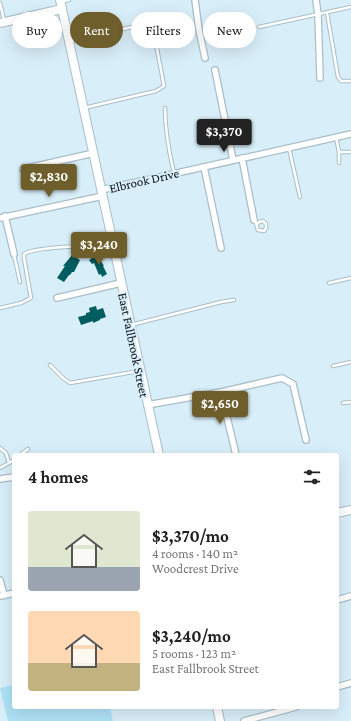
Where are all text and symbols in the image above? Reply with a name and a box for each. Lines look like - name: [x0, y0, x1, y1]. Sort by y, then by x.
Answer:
- chip: Buy: [12, 12, 62, 48]
- chip: Rent: [70, 12, 123, 48]
- chip: Filters: [131, 12, 195, 48]
- chip: New: [203, 12, 256, 48]
- pin: $3,370: [191, 119, 257, 153]
- text: $3,370: [206, 124, 242, 139]
- pin: $2,830: [16, 164, 82, 198]
- street label: Elbrook Drive: [108, 165, 181, 196]
- text: $2,830: [30, 169, 68, 184]
- pin: $3,240: [66, 232, 132, 266]
- text: $3,240: [80, 237, 118, 252]
- street label: East Fallbrook Street: [115, 291, 152, 400]
- pin: $2,650: [187, 391, 253, 425]
- text: $2,650: [201, 396, 239, 411]
- icon: filters: [301, 466, 323, 488]
- text: 4 homes: [28, 468, 88, 487]
- icon: home: [60, 527, 108, 575]
- text: $3,370/mo: [152, 527, 229, 546]
- text: 4 rooms · 140 m²: [152, 546, 238, 561]
- text: Woodcrest Drive: [152, 561, 239, 576]
- icon: home: [60, 627, 108, 675]
- text: $3,240/mo: [152, 627, 231, 646]
- text: 5 rooms · 123 m²: [152, 646, 236, 661]
- text: East Fallbrook Street: [152, 661, 259, 676]

